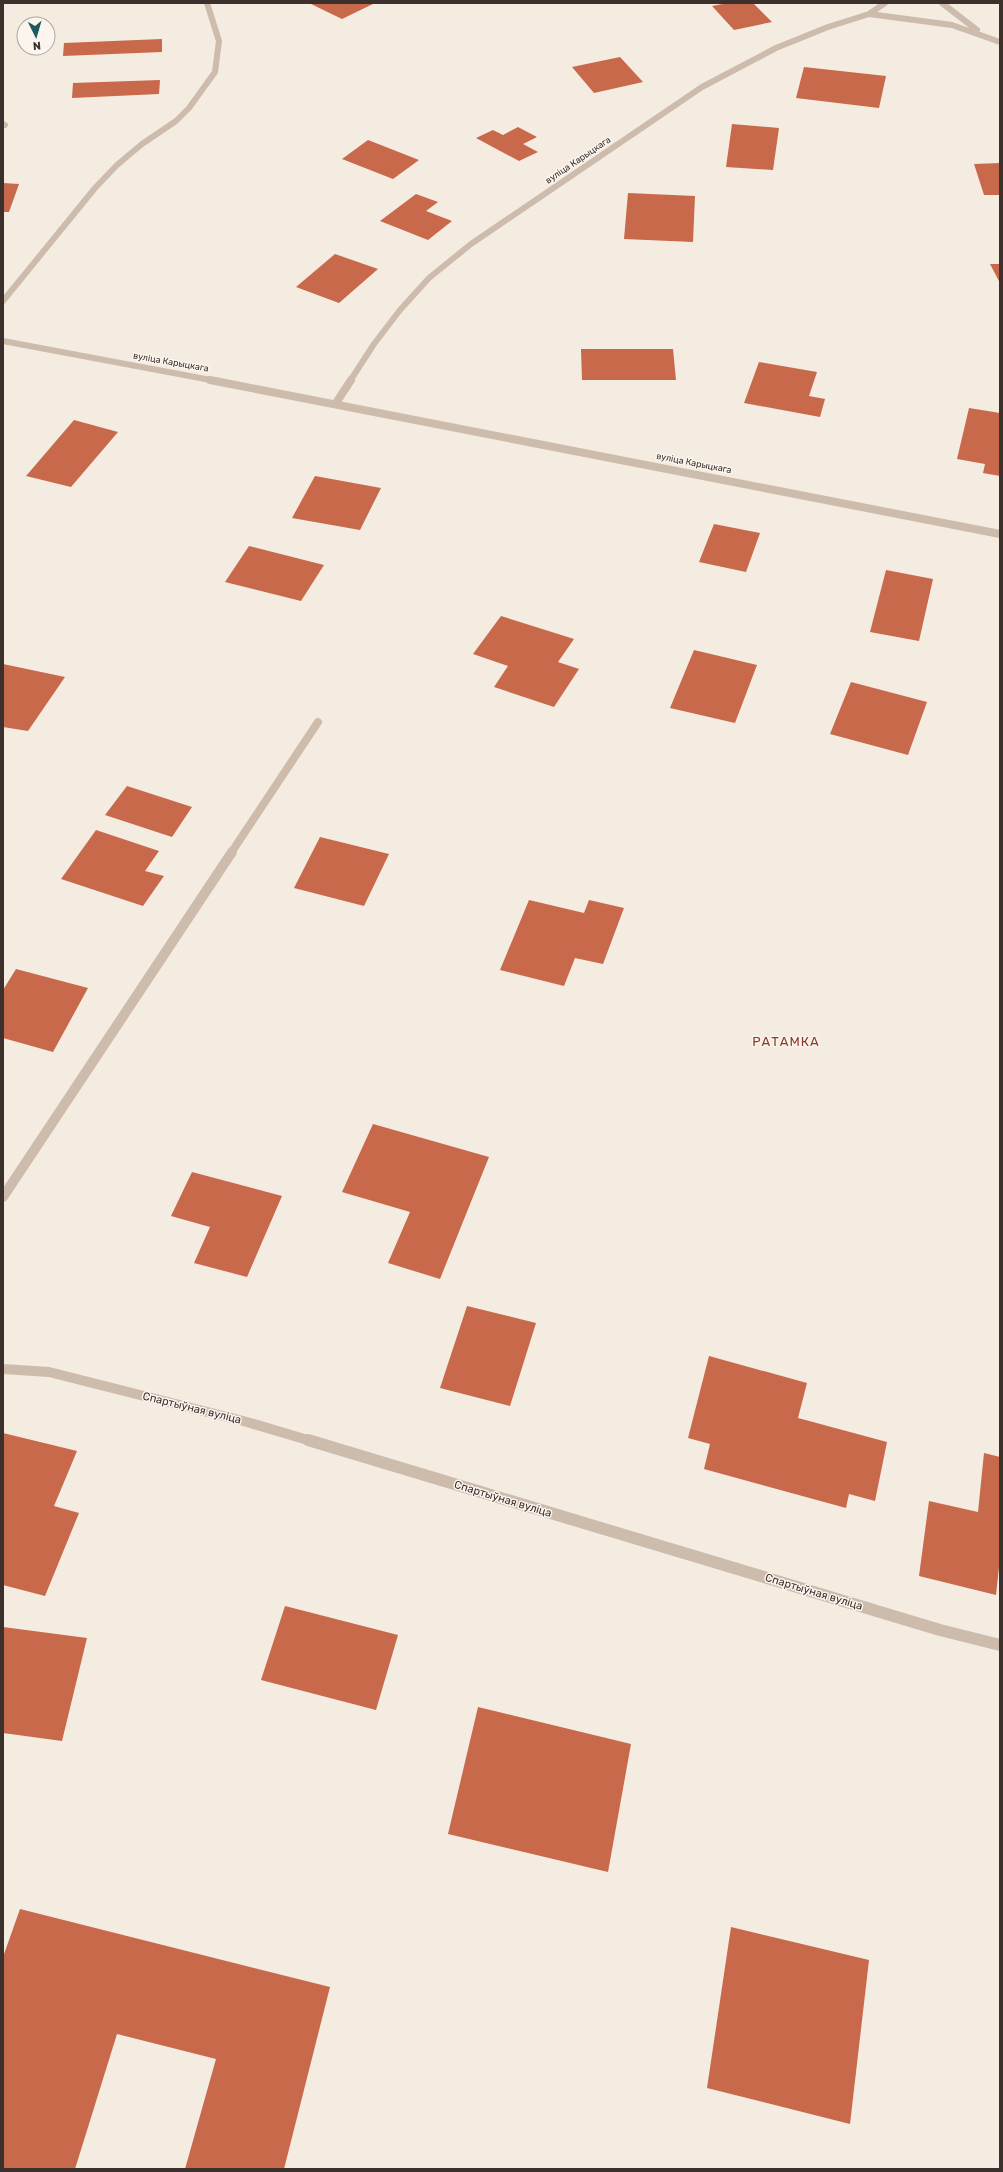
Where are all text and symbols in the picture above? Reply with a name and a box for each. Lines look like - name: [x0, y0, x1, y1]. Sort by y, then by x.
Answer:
- north arrow: [16, 16, 56, 56]
- text: N: [32, 39, 41, 52]
- street label: вуліца Карыцкага: [543, 134, 613, 186]
- street label: вуліца Карыцкага: [132, 350, 210, 374]
- street label: вуліца Карыцкага: [655, 451, 733, 475]
- district label: РАТАМКА: [752, 1034, 820, 1049]
- street label: Спартыўная вуліца: [141, 1389, 243, 1427]
- street label: Спартыўная вуліца: [453, 1478, 553, 1520]
- street label: Спартыўная вуліца: [764, 1571, 864, 1613]

